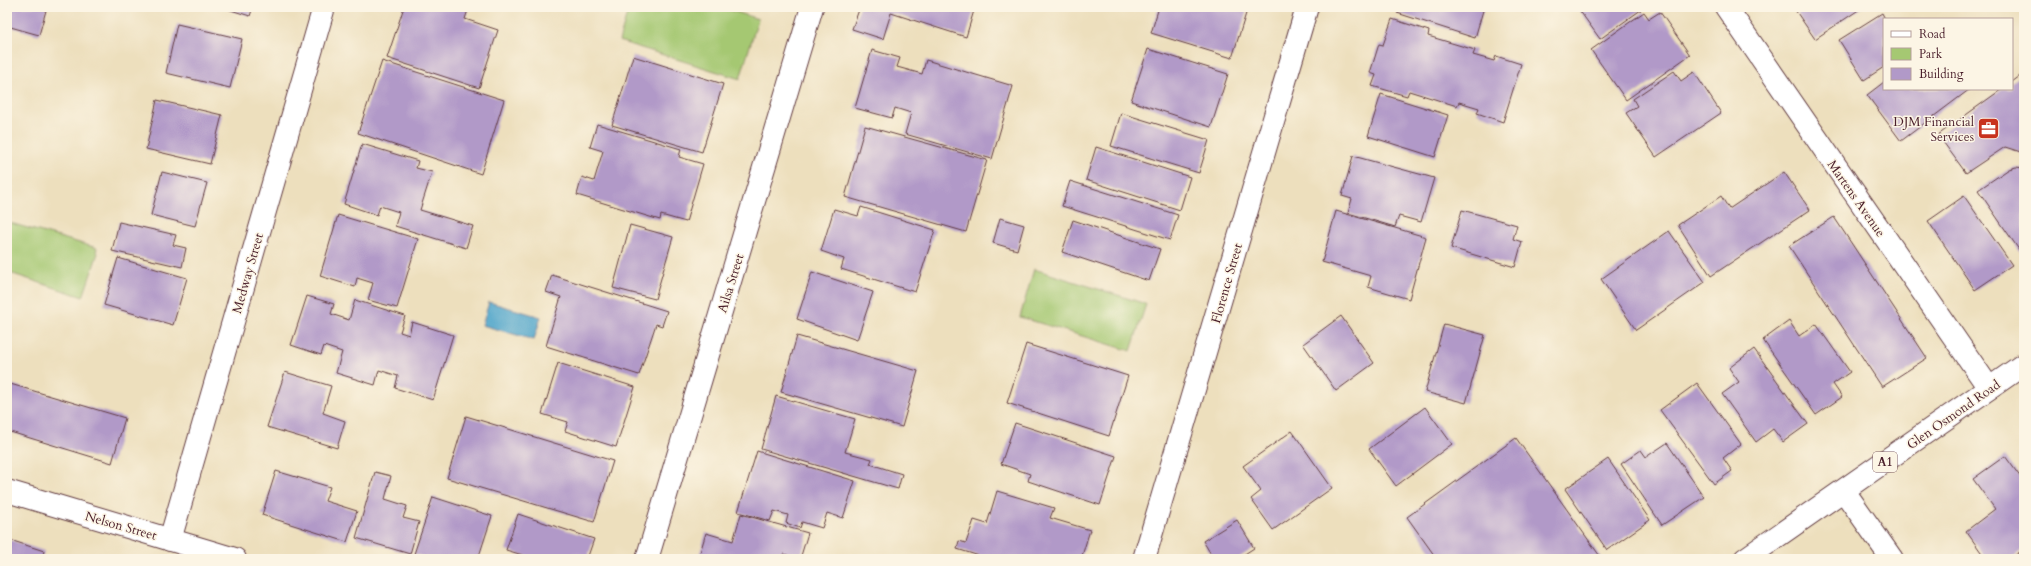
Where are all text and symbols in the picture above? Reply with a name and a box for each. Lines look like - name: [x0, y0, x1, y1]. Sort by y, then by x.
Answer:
- legend: [1883, 18, 2013, 90]
- text: Road: [1919, 26, 1946, 42]
- text: Park: [1919, 46, 1943, 62]
- text: Building: [1919, 66, 1964, 82]
- place label: DJM Financial Services: [1893, 113, 1975, 146]
- office icon: DJM Financial Services: [1976, 115, 2002, 141]
- street label: Martens Avenue: [1823, 157, 1889, 241]
- street label: Medway Street: [228, 231, 268, 316]
- street label: Florence Street: [1207, 241, 1247, 325]
- street label: Ailsa Street: [713, 252, 748, 315]
- street label: Glen Osmond Road: [1903, 376, 2004, 454]
- road number: A1: [1873, 452, 1897, 472]
- street label: Nelson Street: [83, 507, 159, 545]

